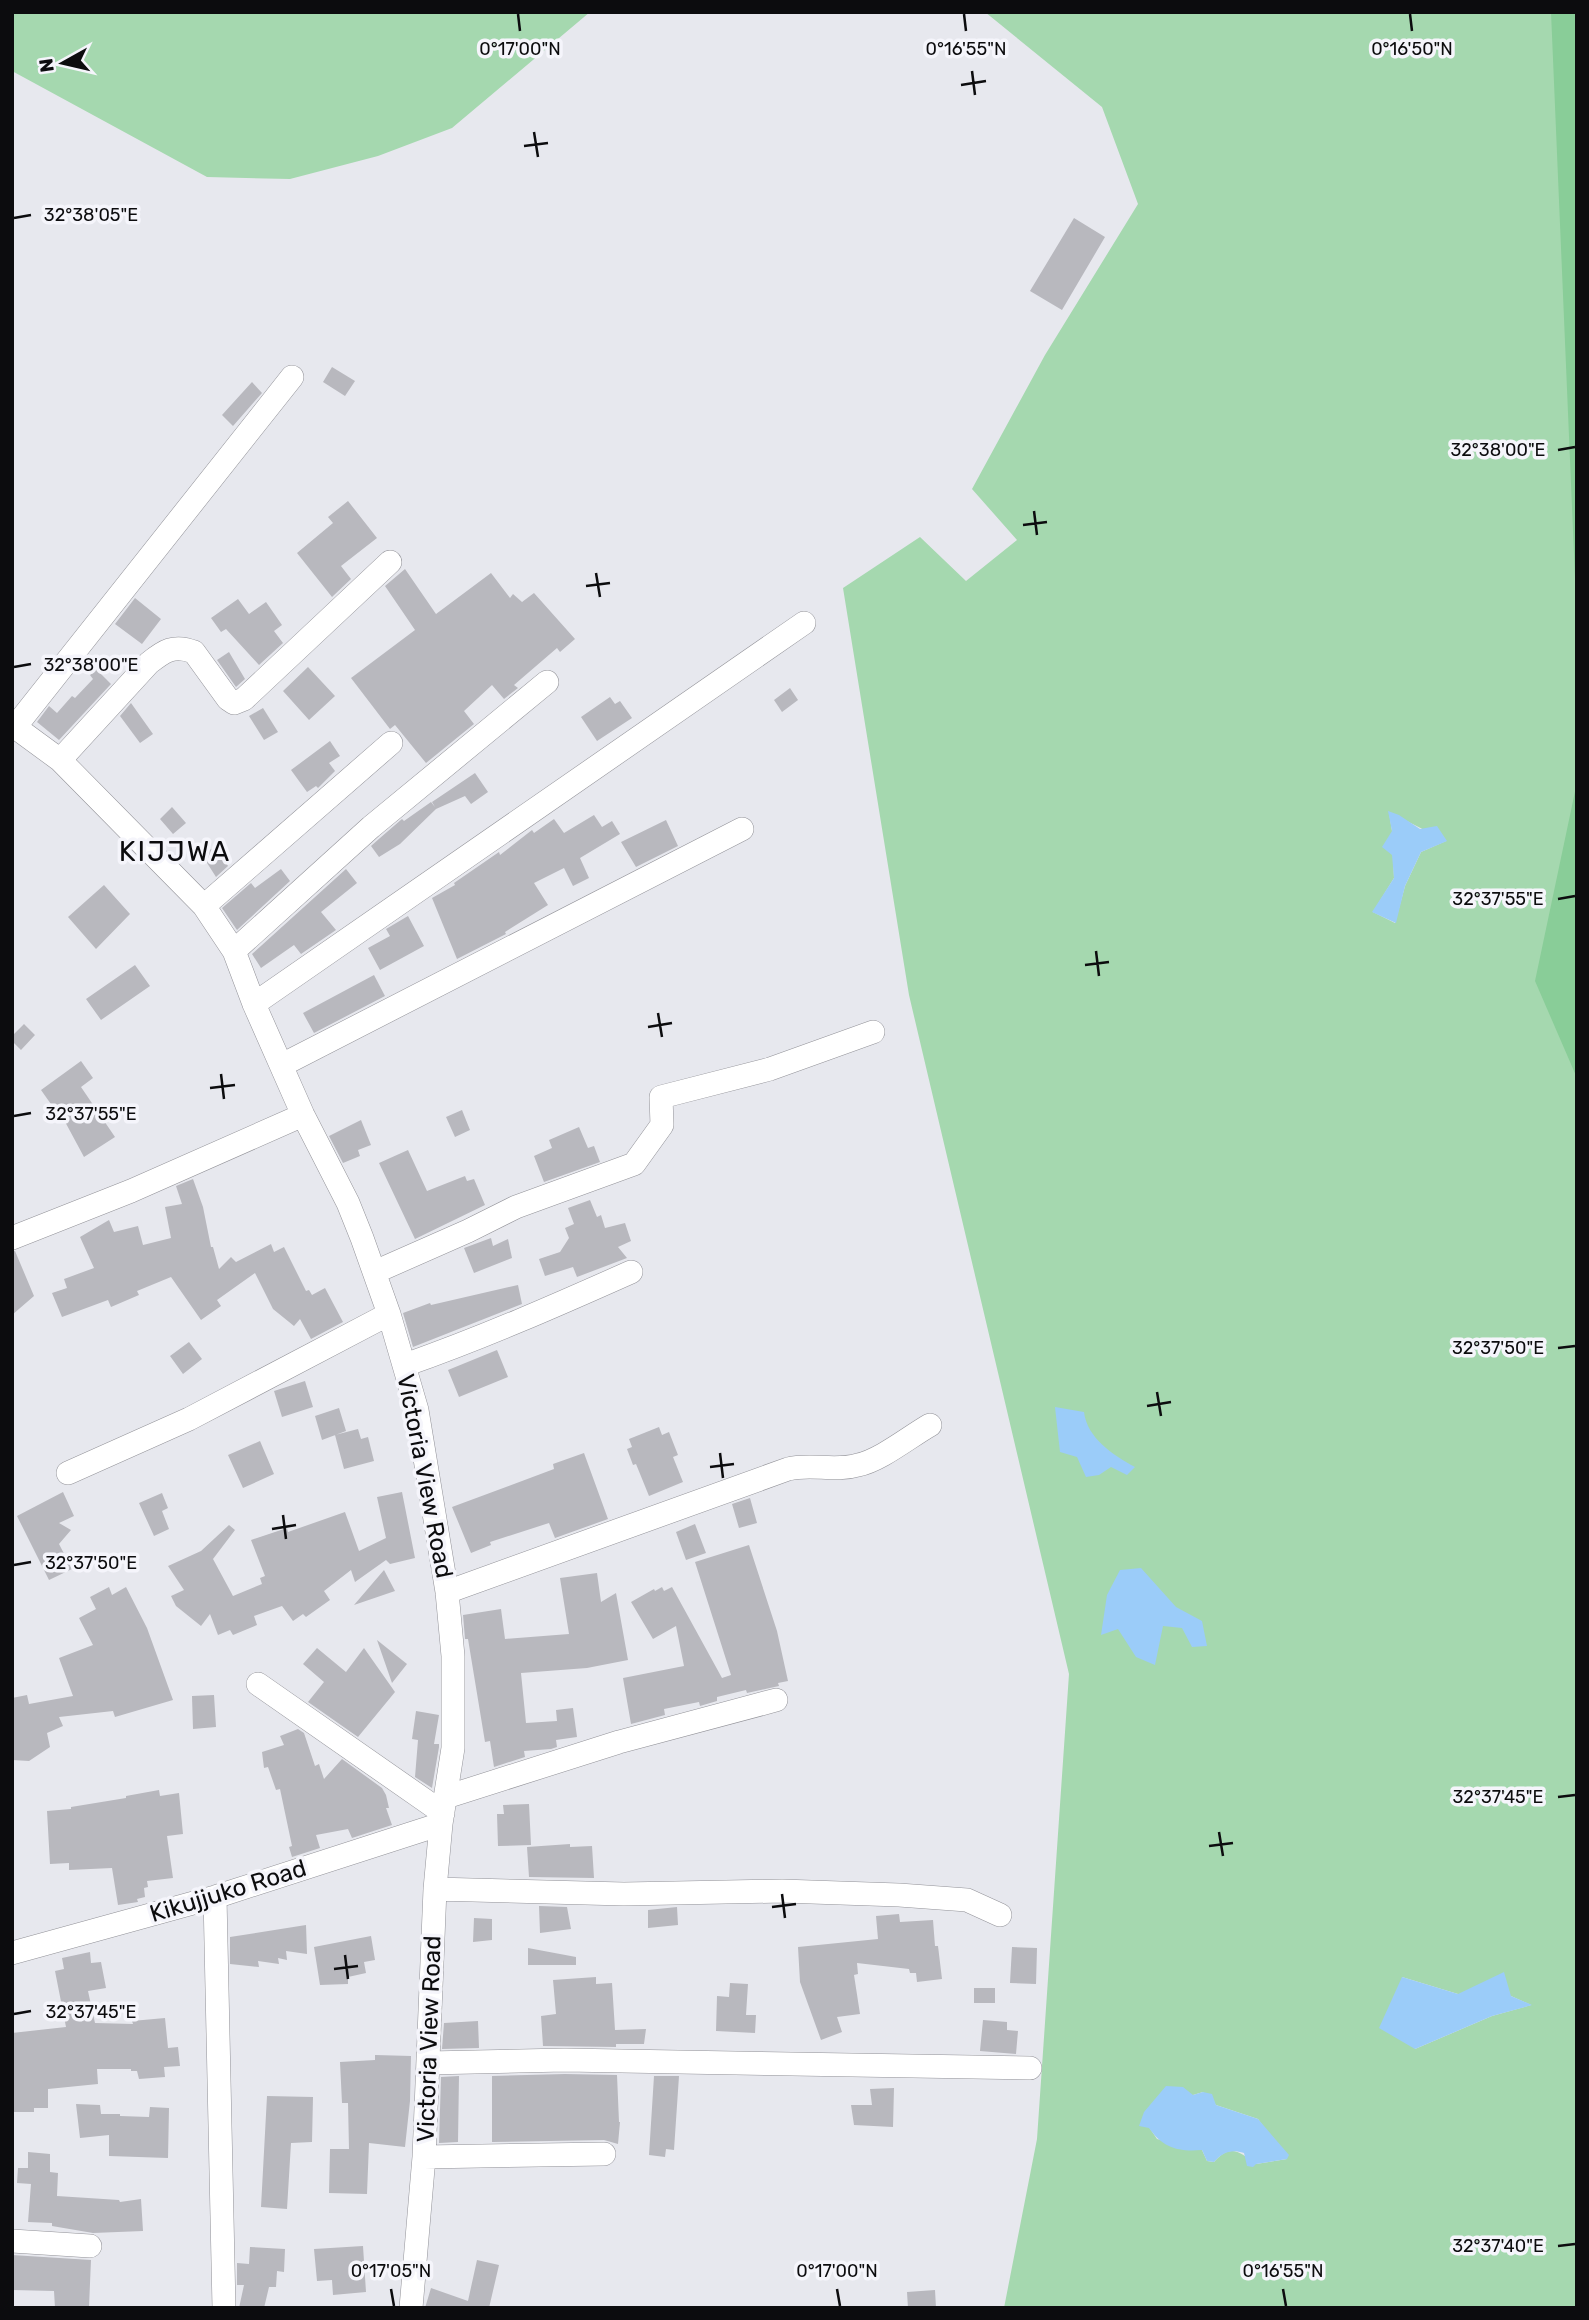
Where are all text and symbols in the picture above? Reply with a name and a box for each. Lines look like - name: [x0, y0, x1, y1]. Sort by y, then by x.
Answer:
- north arrow: [28, 28, 98, 98]
- text: 0°17'00"N: [479, 38, 561, 60]
- text: 0°16'55"N: [926, 38, 1006, 60]
- text: 0°16'50"N: [1371, 38, 1453, 60]
- text: N: [34, 57, 59, 74]
- text: 32°38'05"E: [44, 204, 138, 226]
- text: 32°38'00"E: [1450, 439, 1546, 461]
- text: 32°38'00"E: [43, 654, 139, 676]
- district label: KIJJWA: [119, 835, 231, 868]
- text: 32°37'55"E: [1452, 888, 1544, 910]
- text: 32°37'55"E: [45, 1103, 137, 1125]
- text: 32°37'50"E: [1452, 1337, 1544, 1359]
- street label: Victoria View Road: [391, 1372, 459, 1580]
- text: 32°37'50"E: [45, 1552, 137, 1574]
- text: 32°37'45"E: [1453, 1786, 1543, 1808]
- street label: Kikujjuko Road: [146, 1854, 310, 1928]
- street label: Victoria View Road: [411, 1935, 447, 2143]
- text: 32°37'45"E: [46, 2001, 136, 2023]
- text: 32°37'40"E: [1452, 2235, 1544, 2257]
- text: 0°17'05"N: [351, 2260, 431, 2282]
- text: 0°17'00"N: [796, 2260, 878, 2282]
- text: 0°16'55"N: [1243, 2260, 1323, 2282]

